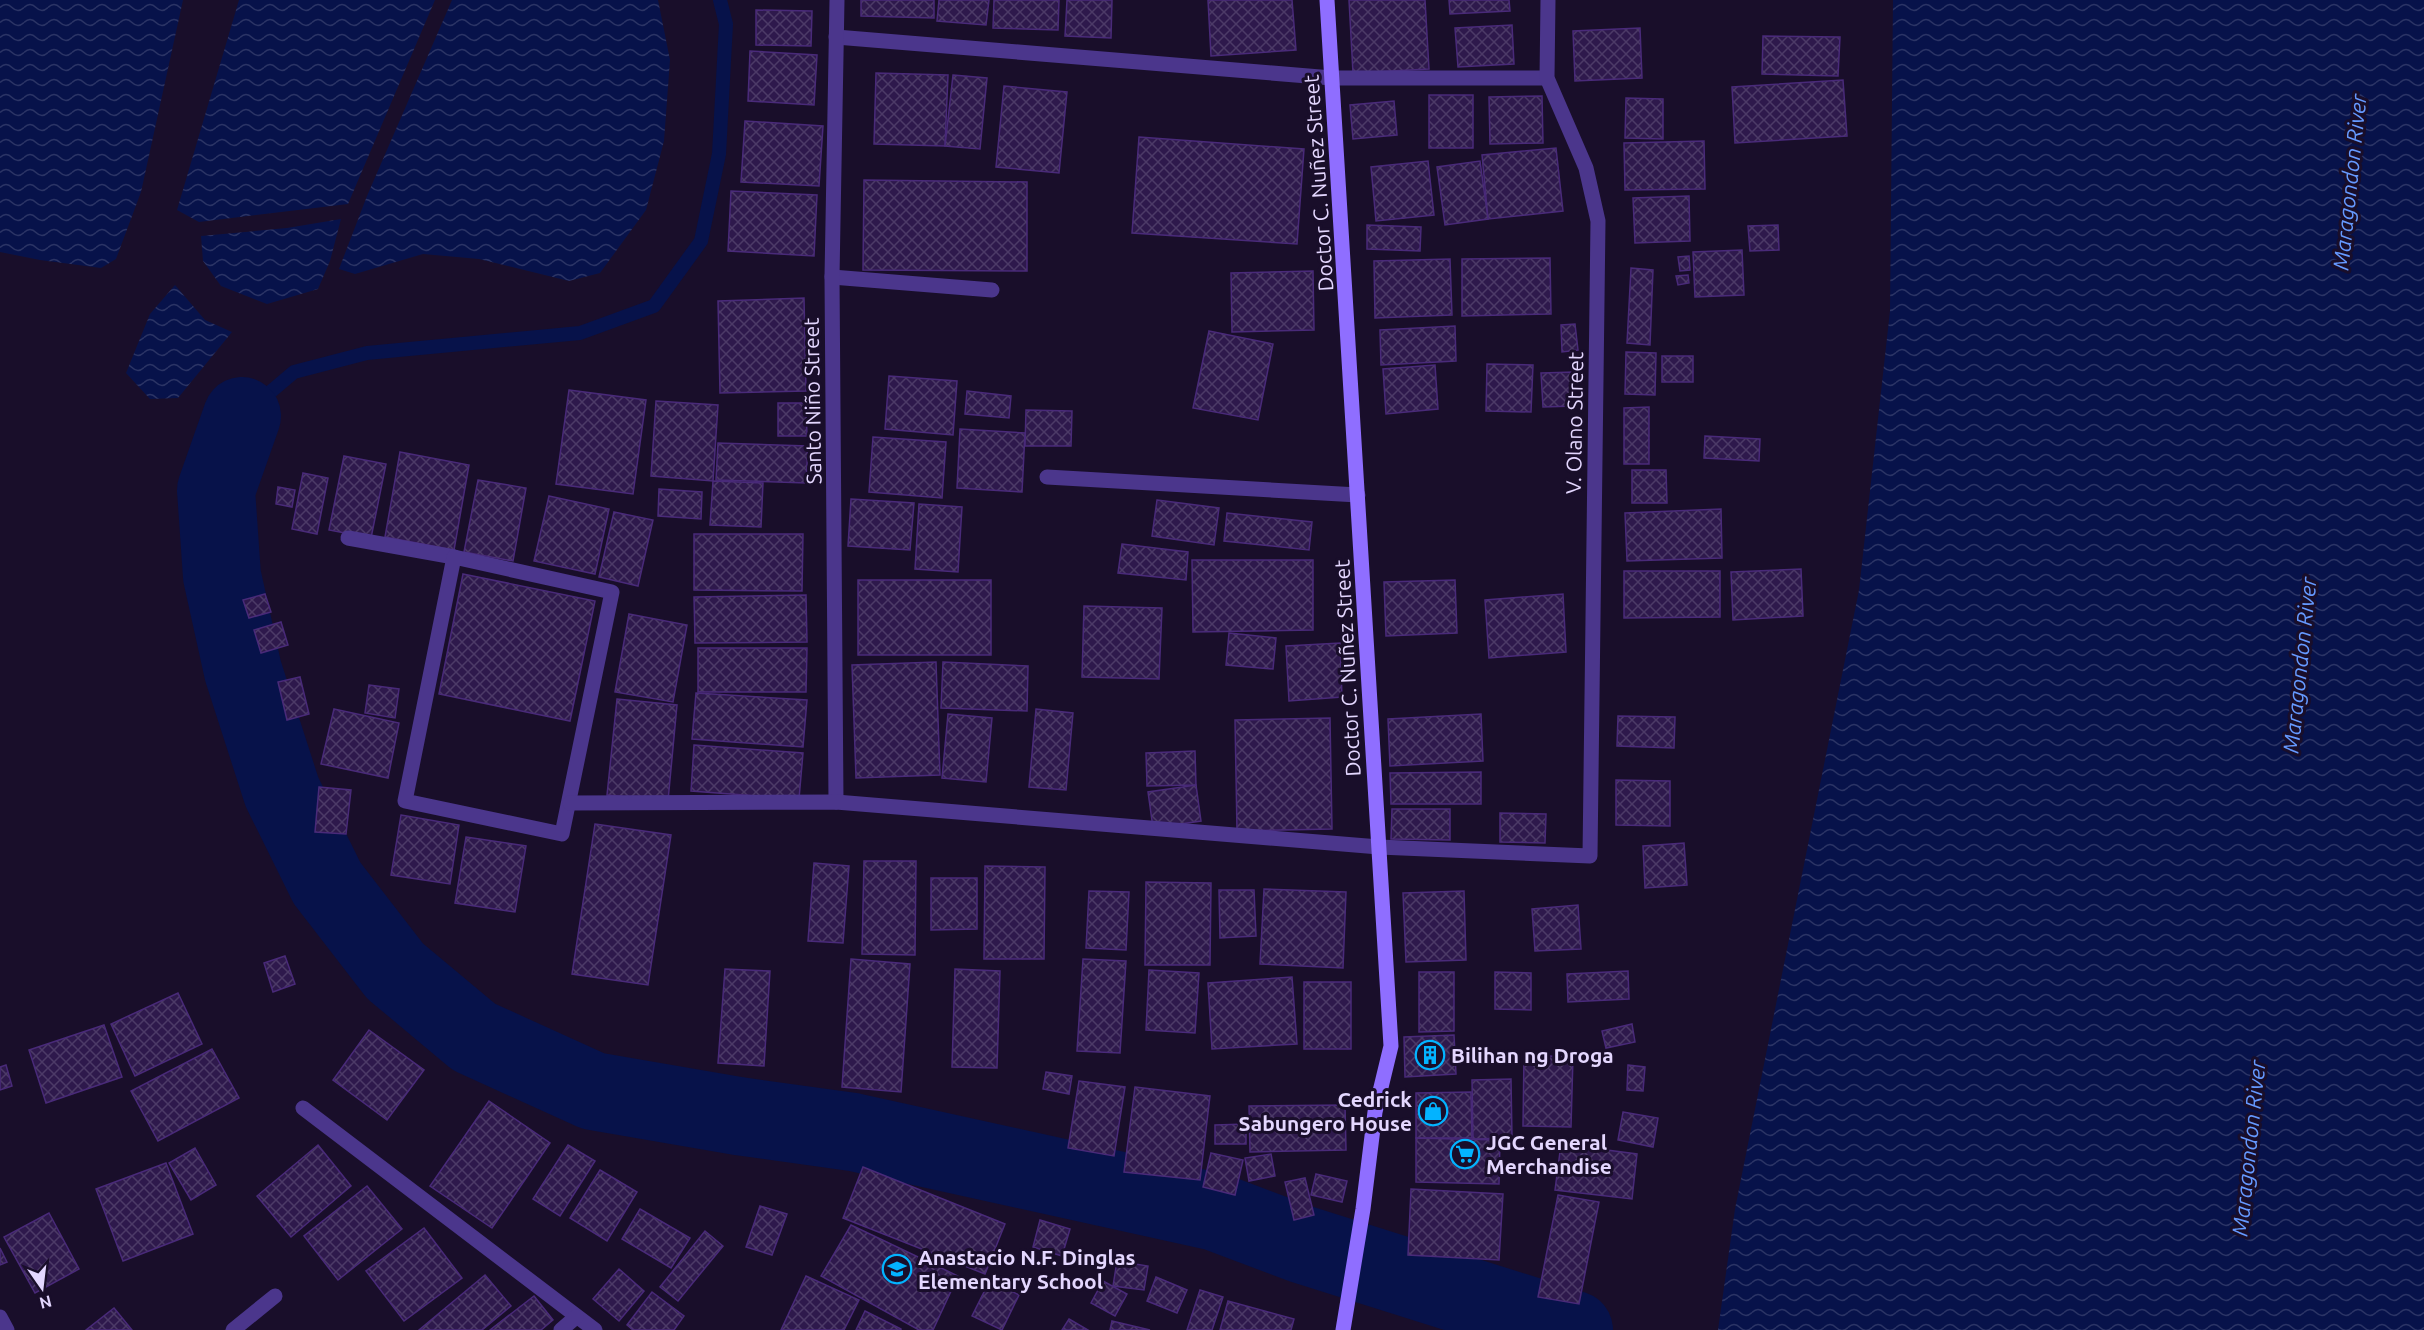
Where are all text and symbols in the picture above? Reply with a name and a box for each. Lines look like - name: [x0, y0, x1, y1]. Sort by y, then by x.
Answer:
- street label: Doctor C. Nuñez Street: [1298, 74, 1338, 292]
- water label: Maragondon River: [2327, 92, 2371, 271]
- street label: Santo Niño Street: [799, 317, 825, 485]
- street label: V. Olano Street: [1561, 352, 1587, 494]
- street label: Doctor C. Nuñez Street: [1329, 559, 1365, 777]
- water label: Maragondon River: [2277, 575, 2321, 754]
- building icon: Bilihan ng Droga: [1414, 1039, 1446, 1071]
- place label: Bilihan ng Droga: [1451, 1043, 1614, 1067]
- water label: Maragondon River: [2226, 1058, 2270, 1237]
- place label: Cedrick Sabungero House: [1239, 1087, 1412, 1135]
- shop icon: Cedrick Sabungero House: [1417, 1095, 1449, 1127]
- place label: JGC General Merchandise: [1486, 1130, 1612, 1178]
- supermarket icon: JGC General Merchandise: [1449, 1138, 1481, 1170]
- place label: Anastacio N.F. Dinglas Elementary School: [918, 1245, 1136, 1293]
- school or university icon: Anastacio N.F. Dinglas Elementary School: [881, 1253, 913, 1285]
- north arrow: [12, 1258, 72, 1318]
- text: N: [38, 1292, 54, 1313]

